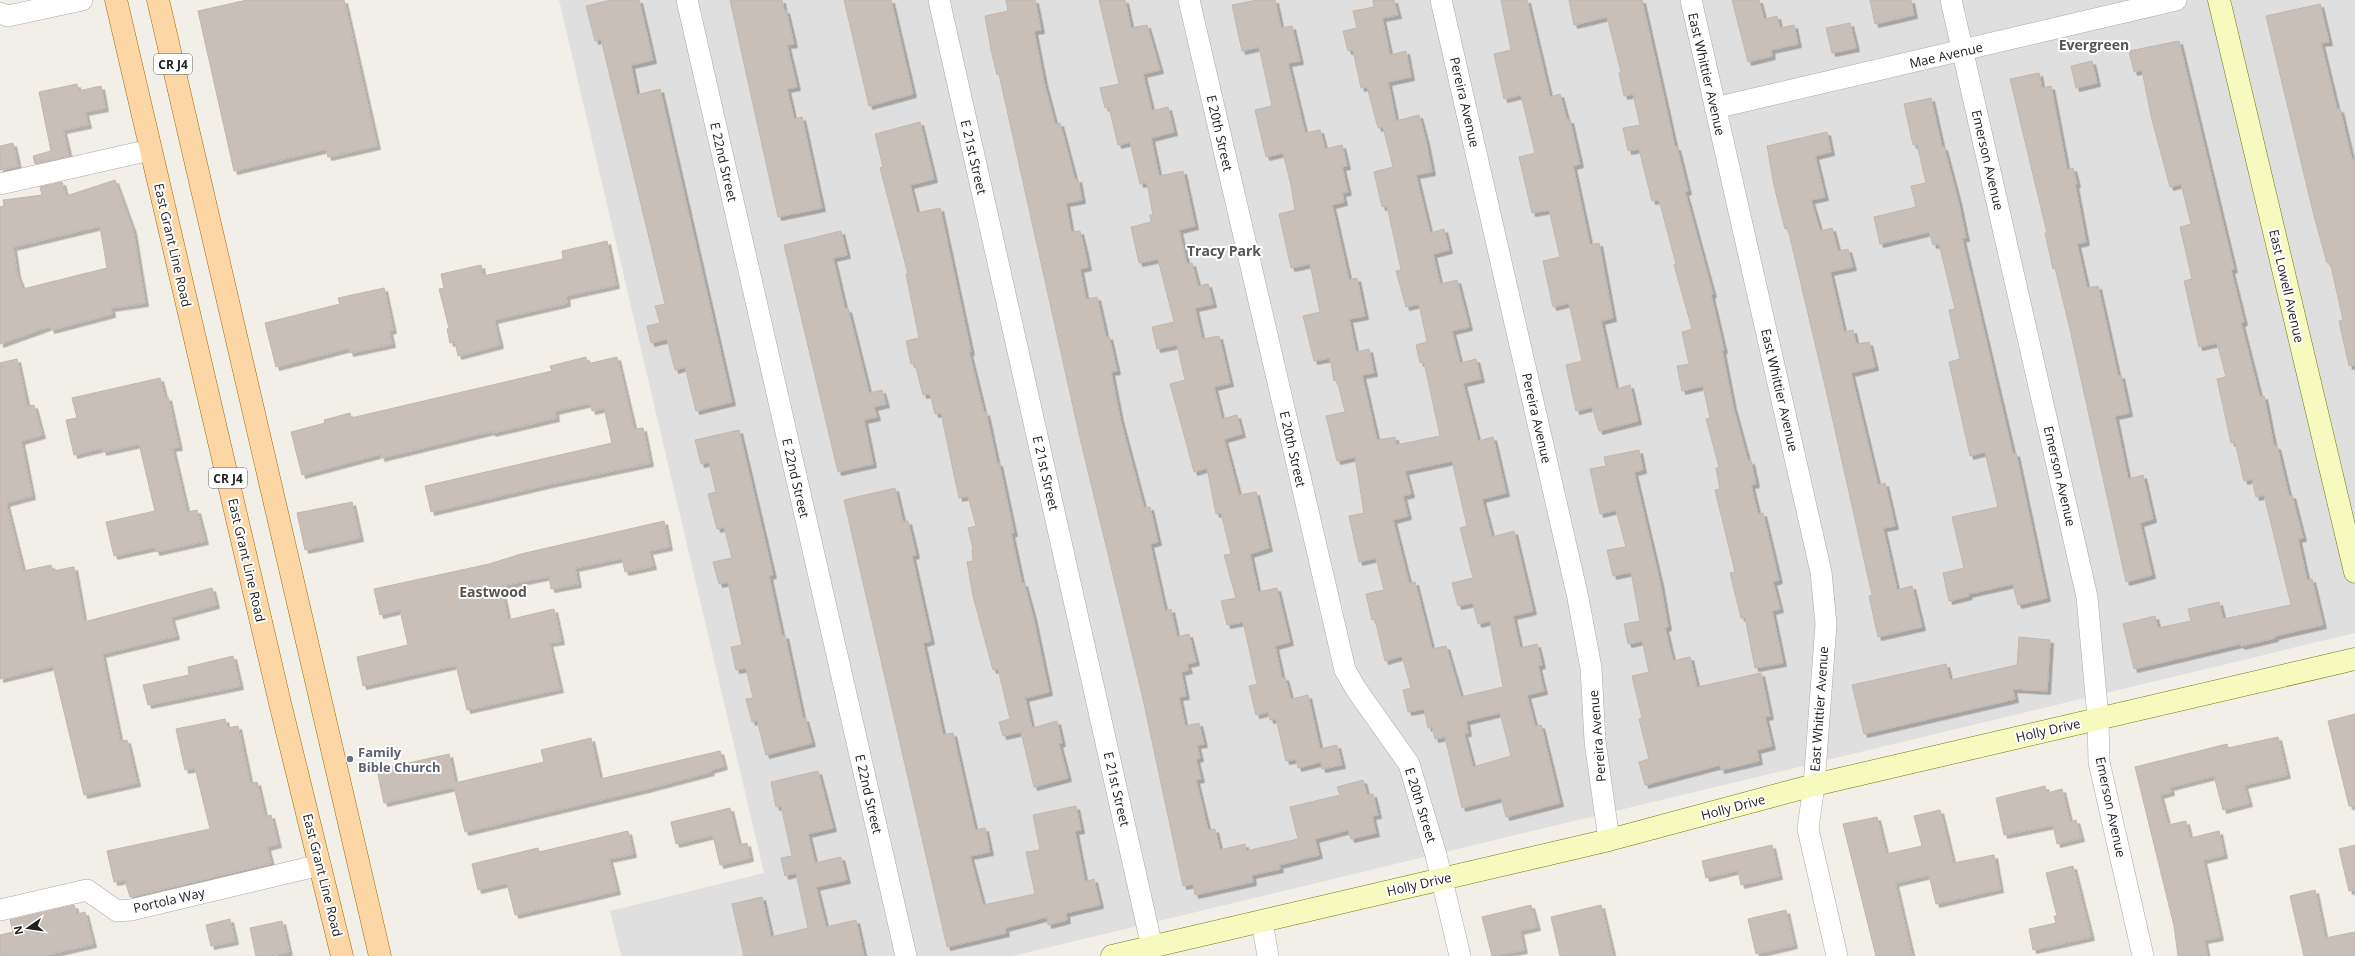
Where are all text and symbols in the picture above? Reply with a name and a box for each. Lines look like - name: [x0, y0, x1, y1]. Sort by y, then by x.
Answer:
- street label: East Whittier Avenue: [1684, 11, 1730, 137]
- district label: Evergreen: [2059, 35, 2129, 54]
- street label: Mae Avenue: [1908, 38, 1984, 72]
- road number: CR J4: [154, 54, 192, 74]
- street label: Pereira Avenue: [1446, 55, 1484, 149]
- street label: E 20th Street: [1202, 93, 1238, 173]
- street label: Emerson Avenue: [1968, 108, 2008, 212]
- street label: E 21st Street: [957, 118, 991, 196]
- street label: E 22nd Street: [706, 120, 742, 204]
- street label: East Grant Line Road: [150, 181, 196, 309]
- street label: East Lowell Avenue: [2265, 228, 2309, 344]
- district label: Tracy Park: [1187, 241, 1261, 260]
- street label: East Whittier Avenue: [1757, 327, 1803, 453]
- street label: Pereira Avenue: [1518, 371, 1556, 465]
- street label: E 20th Street: [1275, 409, 1311, 489]
- street label: Emerson Avenue: [2040, 424, 2080, 528]
- street label: E 21st Street: [1029, 434, 1063, 512]
- street label: E 22nd Street: [778, 436, 814, 520]
- road number: CR J4: [209, 468, 247, 488]
- street label: East Grant Line Road: [224, 496, 270, 624]
- district label: Eastwood: [459, 582, 527, 601]
- street label: East Whittier Avenue: [1806, 646, 1832, 772]
- street label: Pereira Avenue: [1584, 689, 1610, 783]
- street label: Holly Drive: [2014, 714, 2082, 746]
- place label: Family Bible Church: [358, 743, 440, 776]
- street label: E 21st Street: [1100, 750, 1134, 828]
- street label: E 22nd Street: [851, 752, 887, 836]
- marker: Family Bible Church: [345, 754, 355, 764]
- street label: Emerson Avenue: [2092, 755, 2130, 859]
- street label: E 20th Street: [1401, 765, 1441, 845]
- street label: Holly Drive: [1699, 790, 1767, 824]
- street label: East Grant Line Road: [299, 812, 347, 938]
- street label: Holly Drive: [1385, 868, 1453, 900]
- street label: Portola Way: [131, 883, 207, 917]
- north arrow: [8, 908, 48, 948]
- text: N: [9, 924, 26, 936]

